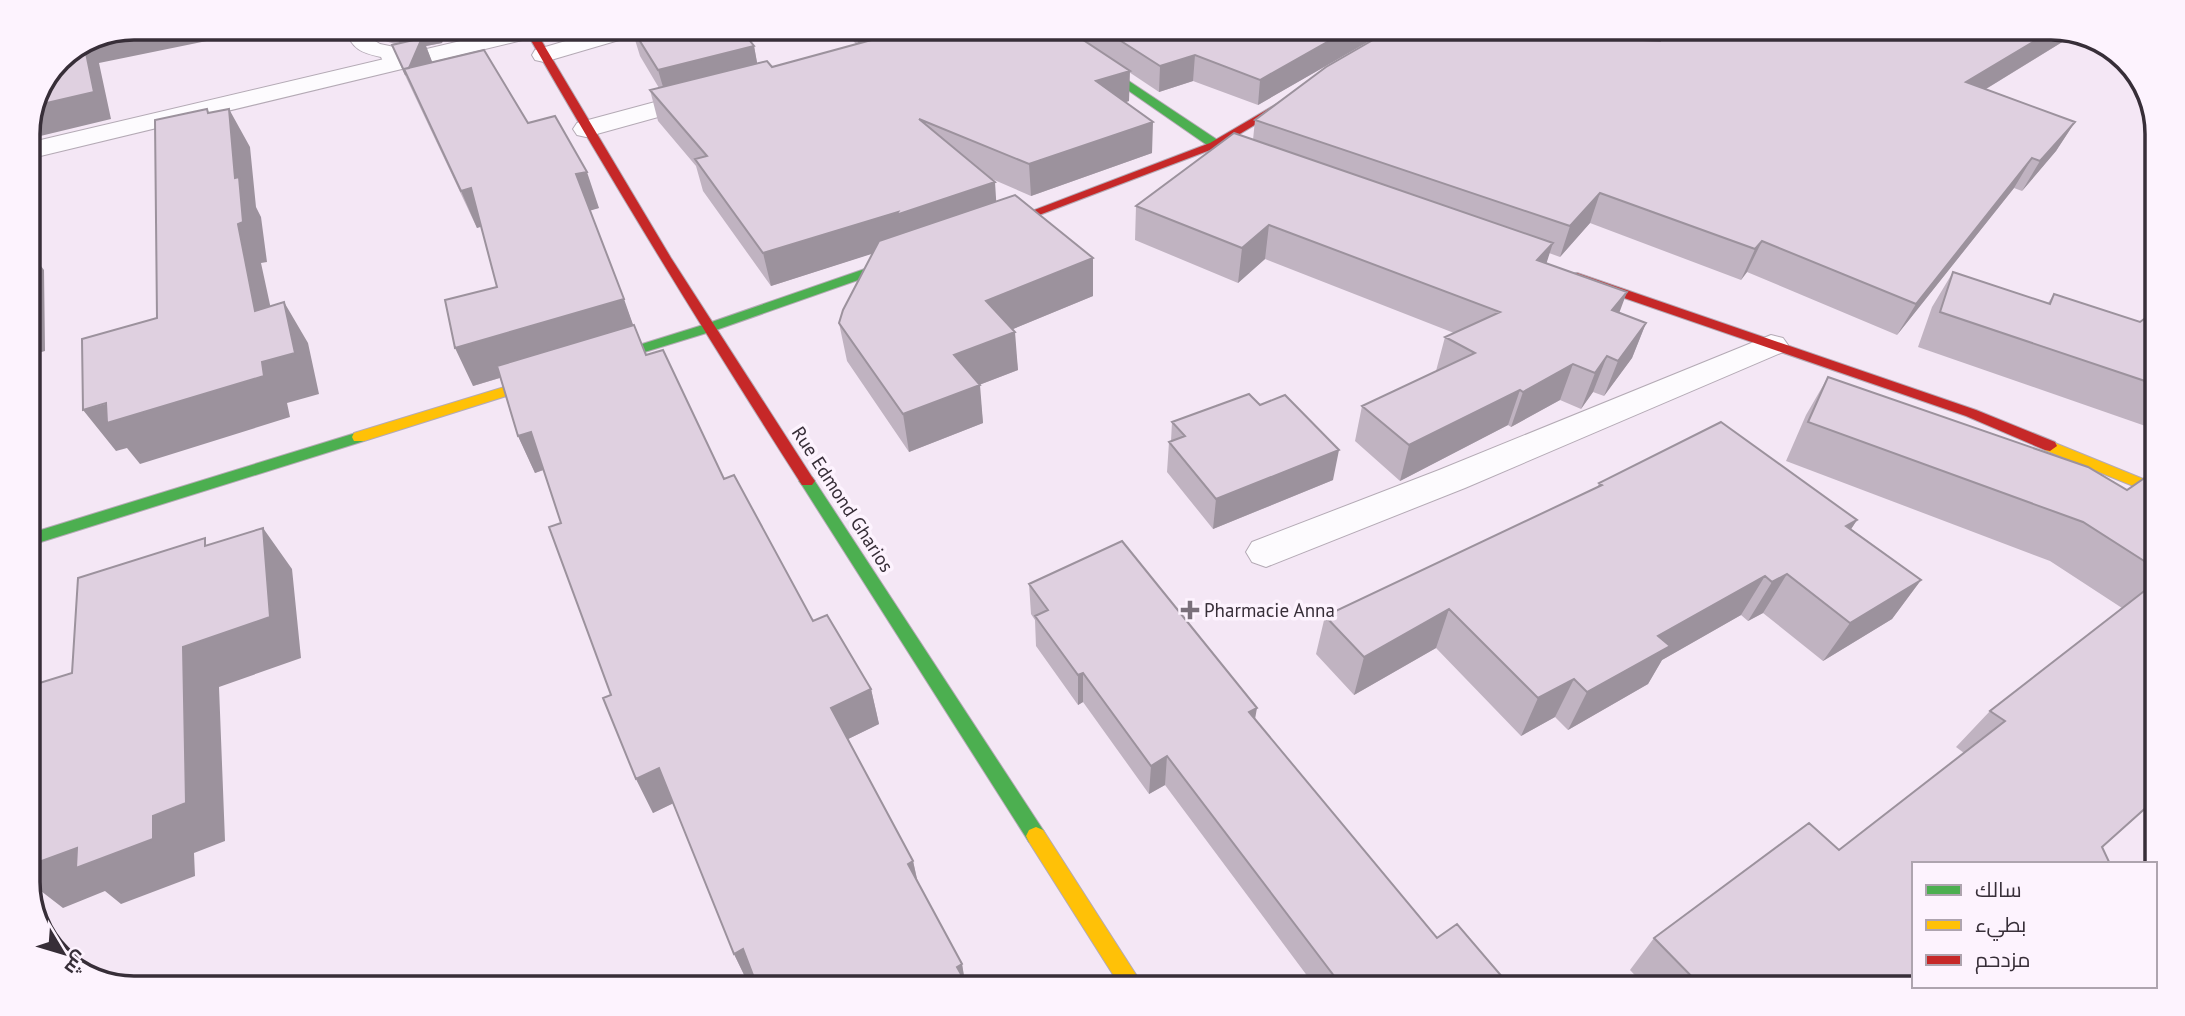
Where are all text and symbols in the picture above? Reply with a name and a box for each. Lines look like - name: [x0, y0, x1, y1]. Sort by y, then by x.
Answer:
- street label: Rue Edmond Gharios: [787, 422, 899, 576]
- place label: Pharmacie Anna: [1204, 598, 1335, 622]
- marker: Pharmacie Anna: [1182, 602, 1198, 618]
- legend: [1912, 862, 2157, 988]
- text: سالك: [1975, 876, 2022, 903]
- text: بطيء: [1975, 911, 2026, 941]
- north arrow: [28, 918, 98, 988]
- text: ش: [59, 946, 93, 980]
- text: مزدحم: [1975, 946, 2030, 974]

